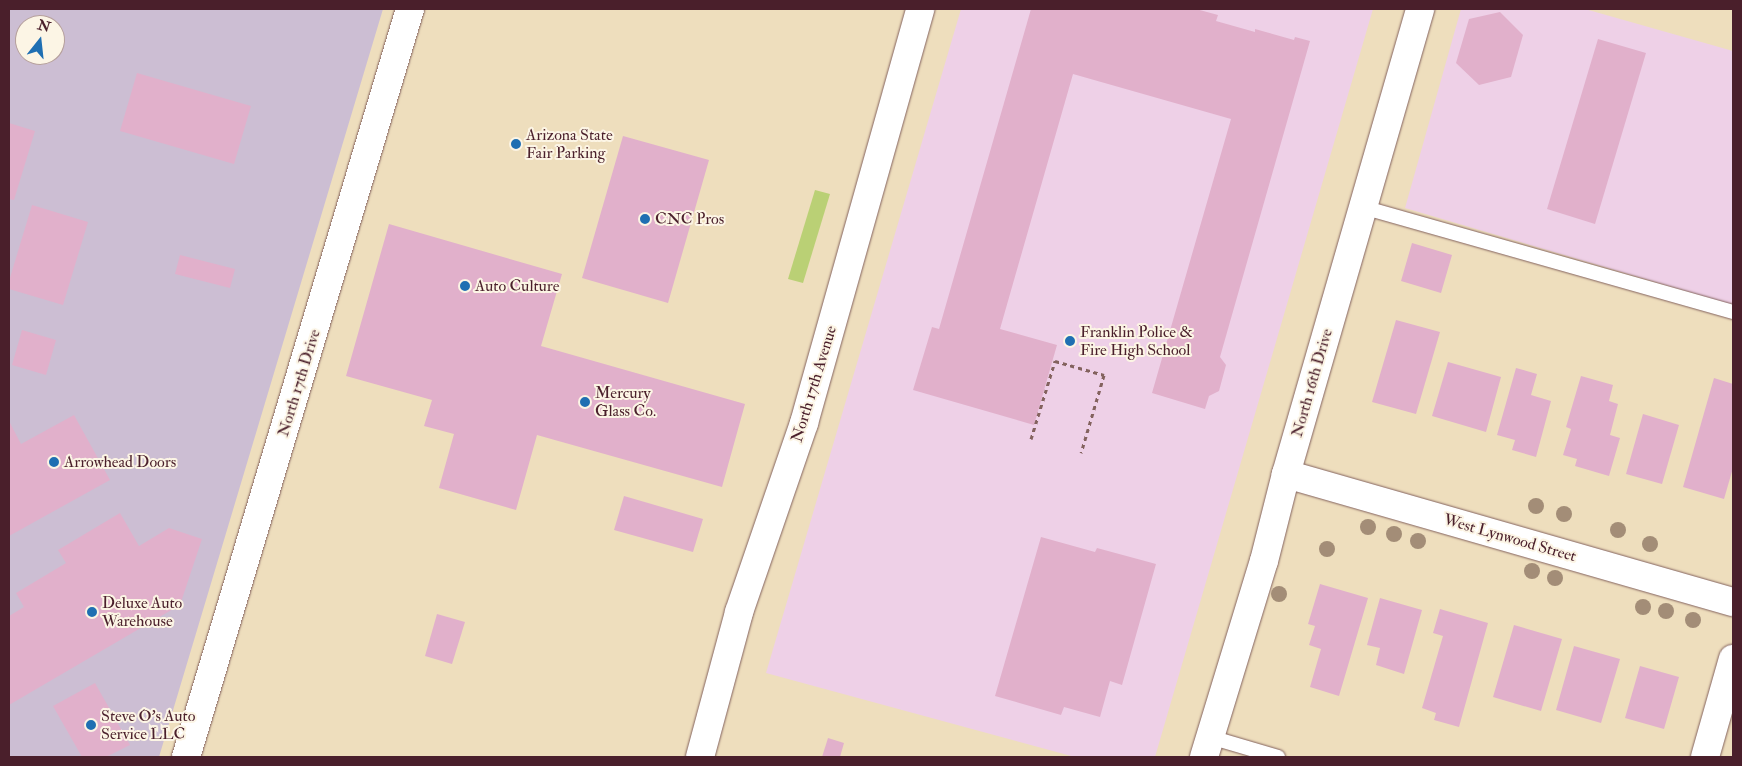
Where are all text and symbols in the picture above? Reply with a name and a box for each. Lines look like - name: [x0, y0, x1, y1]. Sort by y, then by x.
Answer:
- north arrow: [15, 15, 65, 65]
- text: N: [36, 16, 52, 36]
- place label: Arizona State Fair Parking: [526, 125, 613, 163]
- marker: Arizona State Fair Parking: [510, 138, 522, 150]
- place label: CNC Pros: [655, 209, 724, 229]
- marker: CNC Pros: [639, 213, 651, 225]
- place label: Auto Culture: [475, 276, 559, 296]
- marker: Auto Culture: [459, 280, 471, 292]
- place label: Franklin Police & Fire High School: [1080, 322, 1193, 360]
- street label: North 17th Avenue: [787, 323, 841, 445]
- street label: North 17th Drive: [274, 327, 324, 439]
- street label: North 16th Drive: [1287, 327, 1337, 439]
- marker: Franklin Police & Fire High School: [1064, 335, 1076, 347]
- place label: Mercury Glass Co.: [595, 383, 656, 421]
- marker: Mercury Glass Co.: [579, 396, 591, 408]
- place label: Arrowhead Doors: [64, 452, 176, 472]
- marker: Arrowhead Doors: [48, 456, 60, 468]
- street label: West Lynwood Street: [1441, 510, 1579, 566]
- place label: Deluxe Auto Warehouse: [102, 593, 182, 631]
- marker: Deluxe Auto Warehouse: [86, 606, 98, 618]
- place label: Steve O's Auto Service LLC: [101, 706, 195, 744]
- marker: Steve O's Auto Service LLC: [85, 719, 97, 731]

